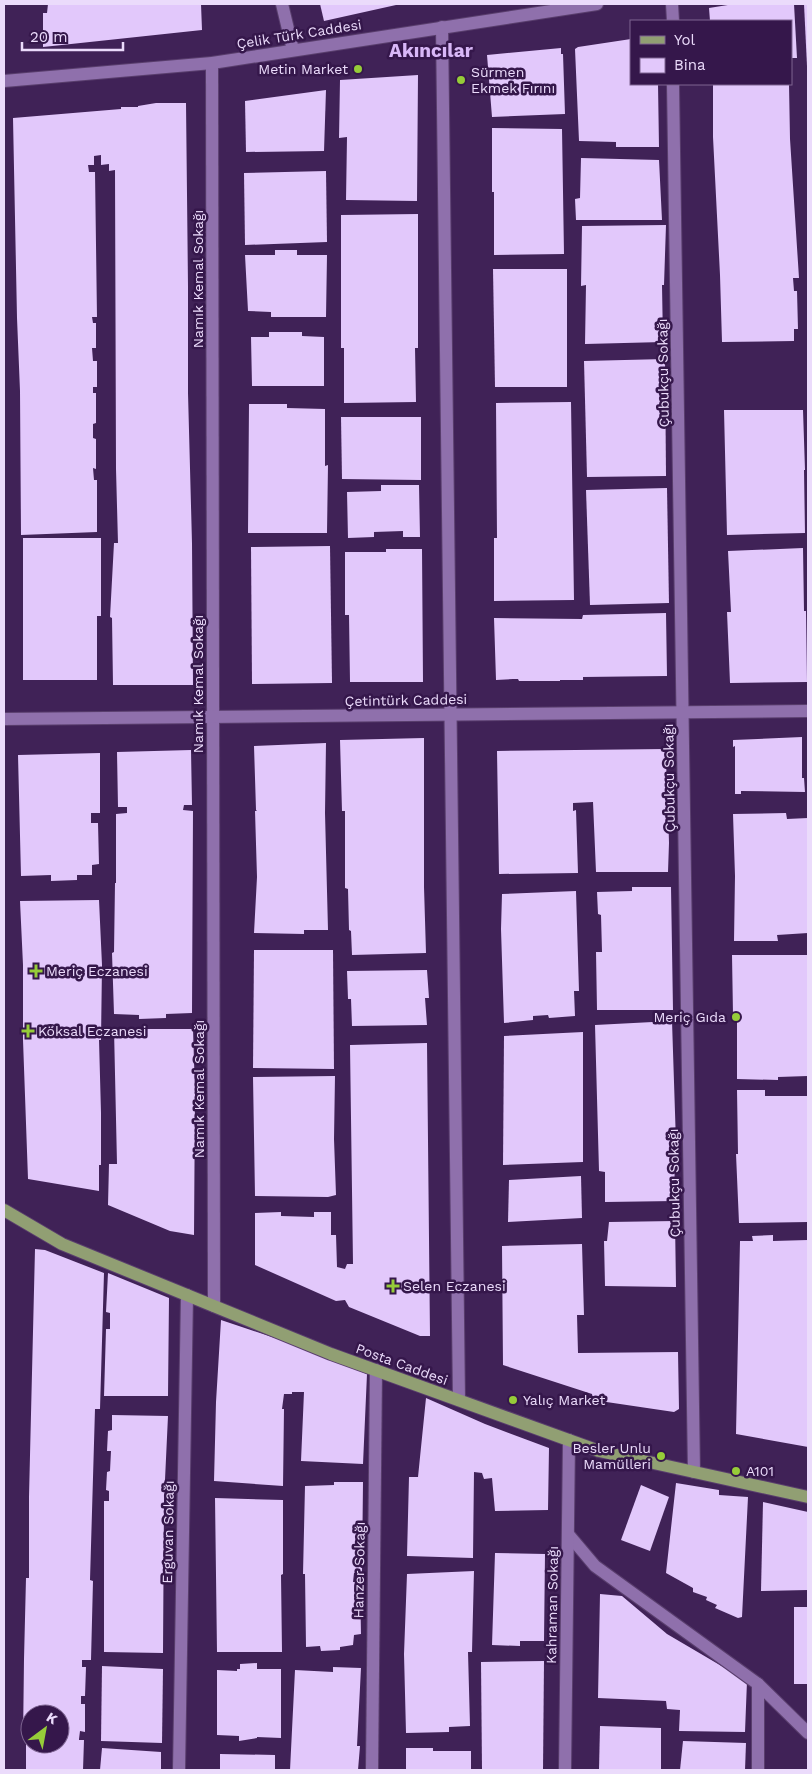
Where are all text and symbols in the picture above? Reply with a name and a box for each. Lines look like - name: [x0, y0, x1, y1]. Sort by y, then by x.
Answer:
- street label: Çelik Türk Caddesi: [235, 16, 363, 52]
- scale bar: [22, 20, 124, 52]
- legend: [630, 20, 792, 85]
- text: 20 m: [30, 28, 68, 46]
- text: Yol: [674, 31, 696, 49]
- district label: Akıncılar: [389, 39, 474, 62]
- text: Bina: [674, 56, 706, 74]
- place label: Metin Market: [258, 61, 348, 77]
- marker: Metin Market: [352, 63, 364, 75]
- place label: Sürmen Ekmek Fırını: [471, 64, 555, 96]
- marker: Sürmen Ekmek Fırını: [455, 74, 467, 86]
- street label: Namık Kemal Sokağı: [190, 210, 206, 348]
- street label: Çubukçu Sokağı: [654, 318, 672, 428]
- street label: Namık Kemal Sokağı: [190, 615, 206, 753]
- street label: Çetintürk Caddesi: [345, 691, 467, 709]
- street label: Çubukçu Sokağı: [660, 723, 678, 833]
- place label: Meriç Eczanesi: [46, 963, 148, 979]
- marker: Meriç Eczanesi: [30, 965, 42, 977]
- place label: Meriç Gıda: [653, 1009, 726, 1025]
- marker: Meriç Gıda: [730, 1011, 742, 1023]
- street label: Namık Kemal Sokağı: [191, 1020, 207, 1158]
- place label: Köksal Eczanesi: [38, 1023, 146, 1039]
- marker: Köksal Eczanesi: [22, 1025, 34, 1037]
- street label: Çubukçu Sokağı: [665, 1128, 683, 1238]
- place label: Selen Eczanesi: [403, 1278, 506, 1294]
- marker: Selen Eczanesi: [387, 1280, 399, 1292]
- street label: Posta Caddesi: [354, 1340, 450, 1388]
- place label: Yalıç Market: [523, 1392, 605, 1408]
- marker: Yalıç Market: [507, 1394, 519, 1406]
- place label: Besler Unlu Mamülleri: [572, 1440, 651, 1472]
- marker: Besler Unlu Mamülleri: [655, 1450, 667, 1462]
- place label: A101: [746, 1463, 774, 1479]
- marker: A101: [730, 1465, 742, 1477]
- street label: Erguvan Sokağı: [159, 1480, 177, 1584]
- street label: Hanzer Sokağı: [350, 1522, 368, 1618]
- street label: Kahraman Sokağı: [543, 1546, 561, 1664]
- north arrow: [20, 1704, 70, 1754]
- text: K: [44, 1709, 60, 1727]

